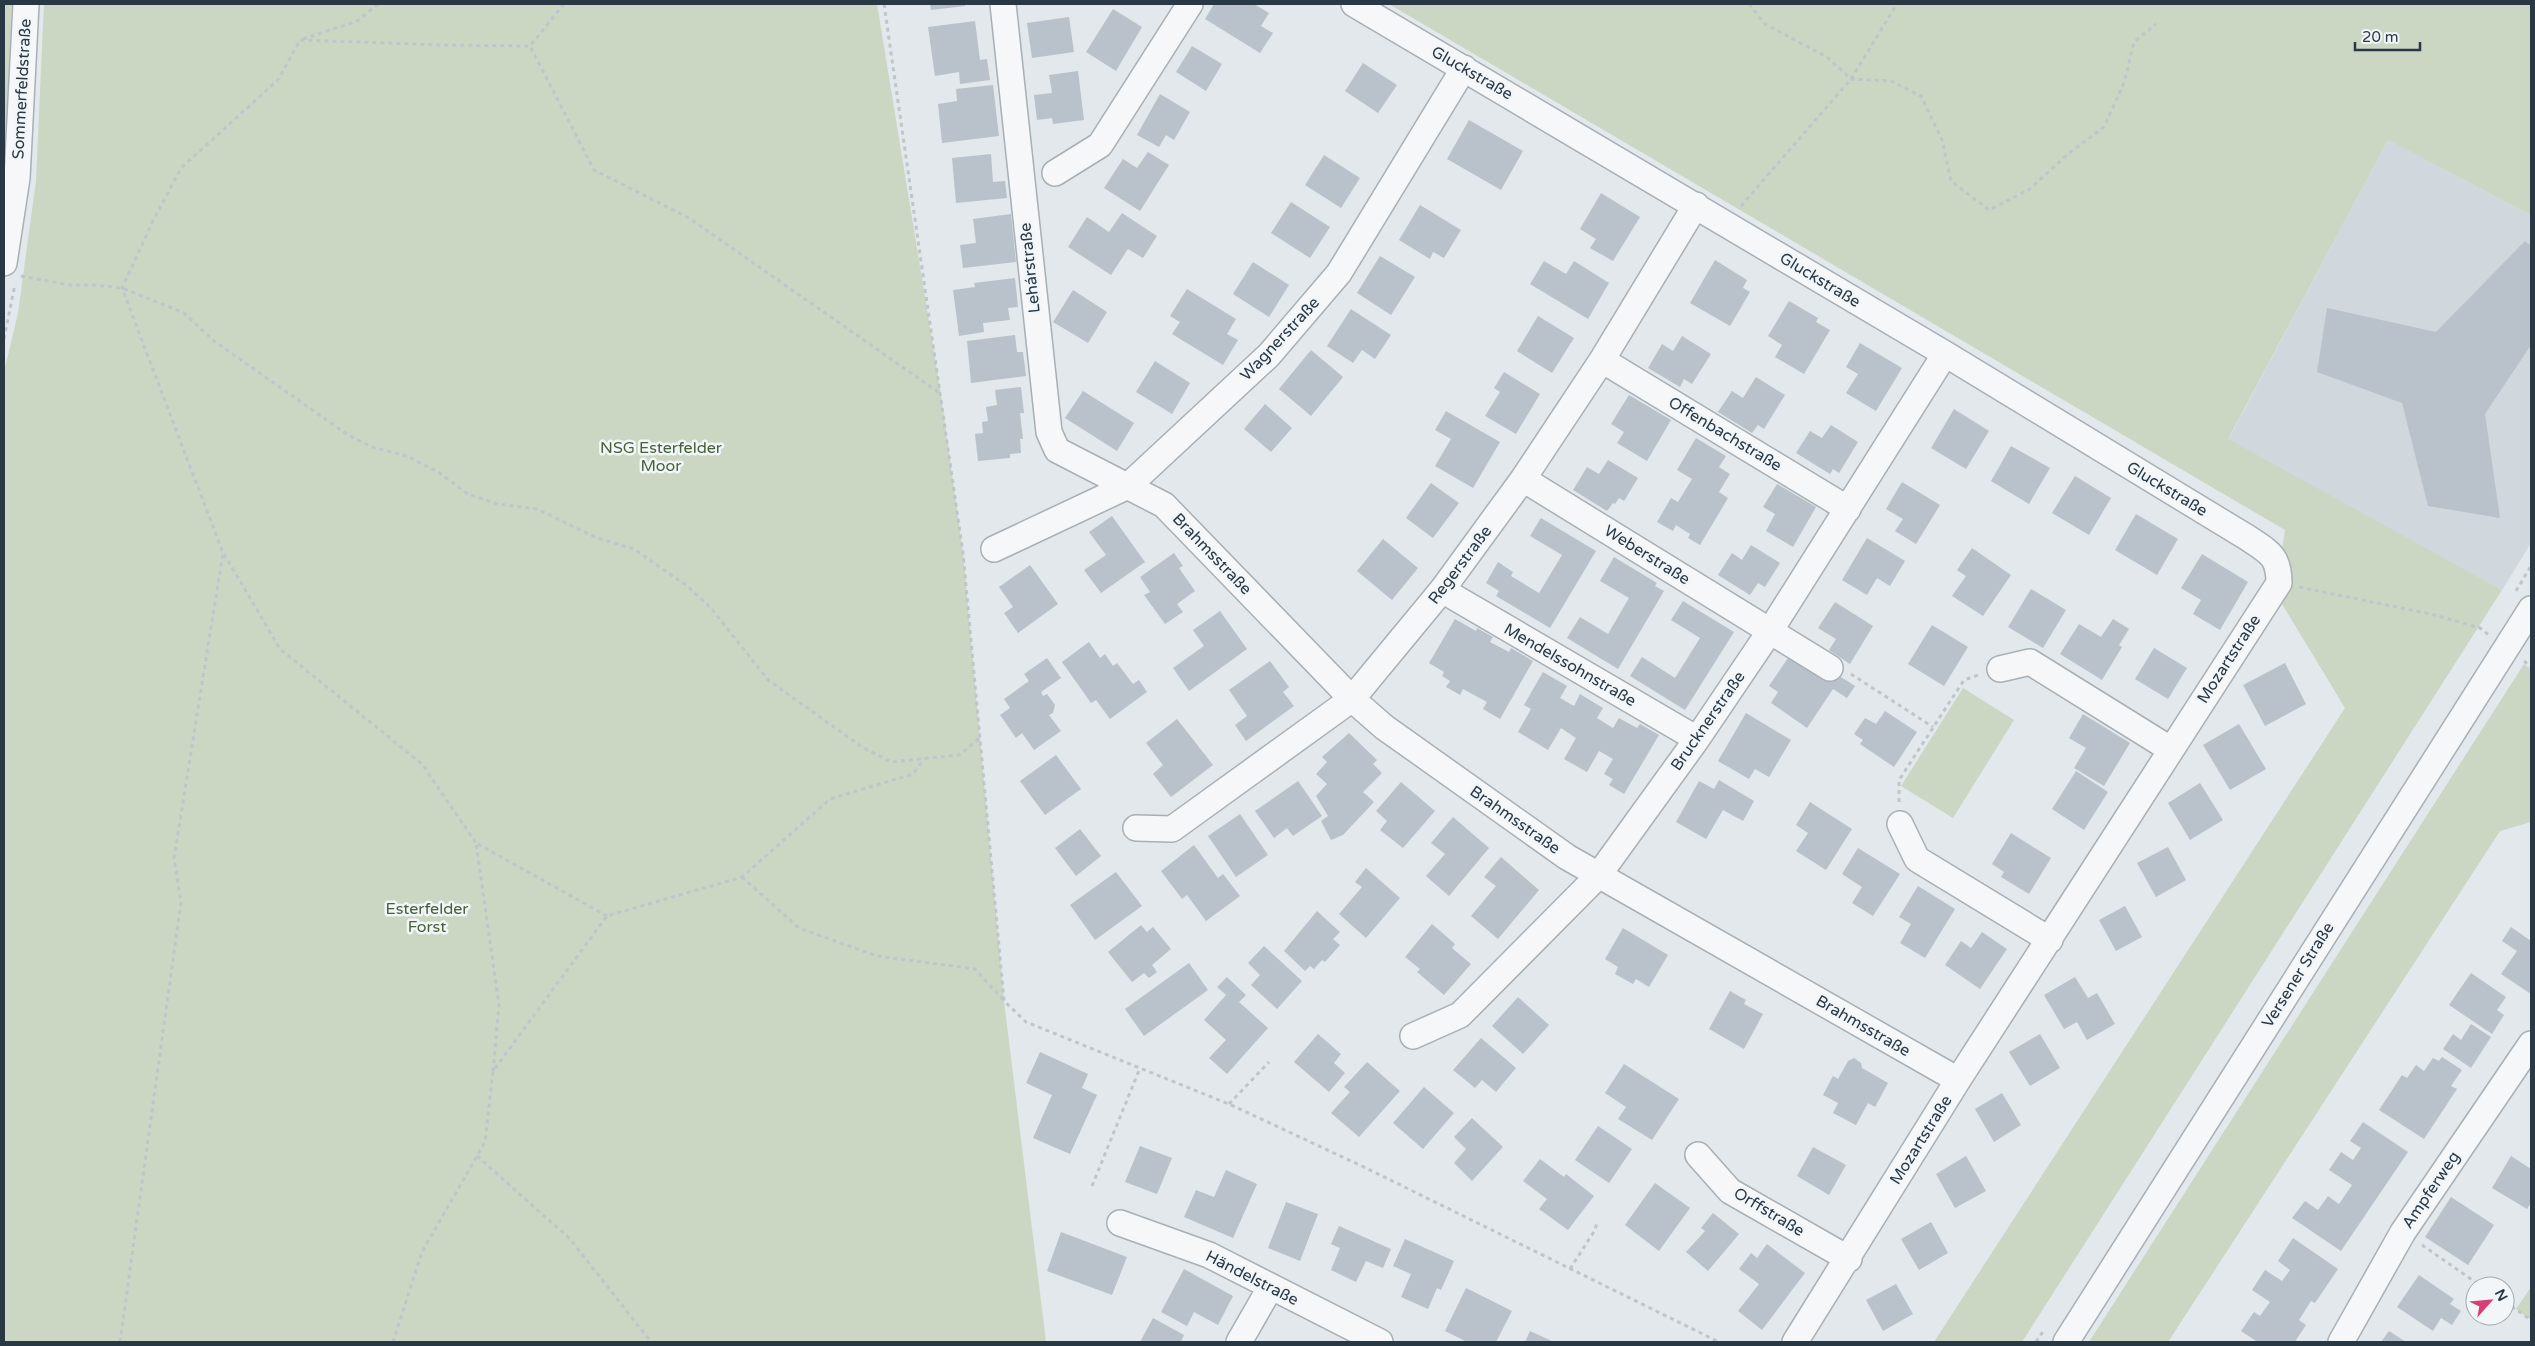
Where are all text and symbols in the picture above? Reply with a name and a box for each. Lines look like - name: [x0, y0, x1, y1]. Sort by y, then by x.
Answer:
- street label: Sommerfeldstraße: [8, 18, 36, 160]
- scale bar: [2355, 20, 2420, 52]
- text: 20 m: [2362, 28, 2399, 46]
- street label: Gluckstraße: [1428, 42, 1516, 104]
- street label: Lehárstraße: [1015, 222, 1045, 314]
- street label: Gluckstraße: [1776, 248, 1864, 312]
- street label: Wagnerstraße: [1236, 293, 1324, 385]
- street label: Offenbachstraße: [1665, 392, 1785, 476]
- park label: NSG Esterfelder Moor: [600, 438, 723, 476]
- street label: Gluckstraße: [2123, 457, 2211, 521]
- street label: Brahmsstraße: [1168, 509, 1256, 599]
- street label: Weberstraße: [1600, 521, 1694, 589]
- street label: Regerstraße: [1424, 522, 1496, 608]
- street label: Mozartstraße: [2193, 611, 2265, 707]
- street label: Mendelssohnstraße: [1500, 619, 1640, 711]
- street label: Brucknerstraße: [1666, 667, 1750, 775]
- street label: Brahmsstraße: [1466, 781, 1564, 859]
- park label: Esterfelder Forst: [386, 899, 469, 937]
- street label: Versener Straße: [2258, 918, 2338, 1032]
- street label: Brahmsstraße: [1812, 991, 1914, 1061]
- street label: Mozartstraße: [1886, 1092, 1956, 1188]
- street label: Ampferweg: [2398, 1147, 2464, 1233]
- street label: Orffstraße: [1730, 1183, 1808, 1241]
- street label: Händelstraße: [1202, 1246, 1302, 1310]
- north arrow: [2465, 1276, 2515, 1326]
- text: N: [2491, 1286, 2511, 1304]

